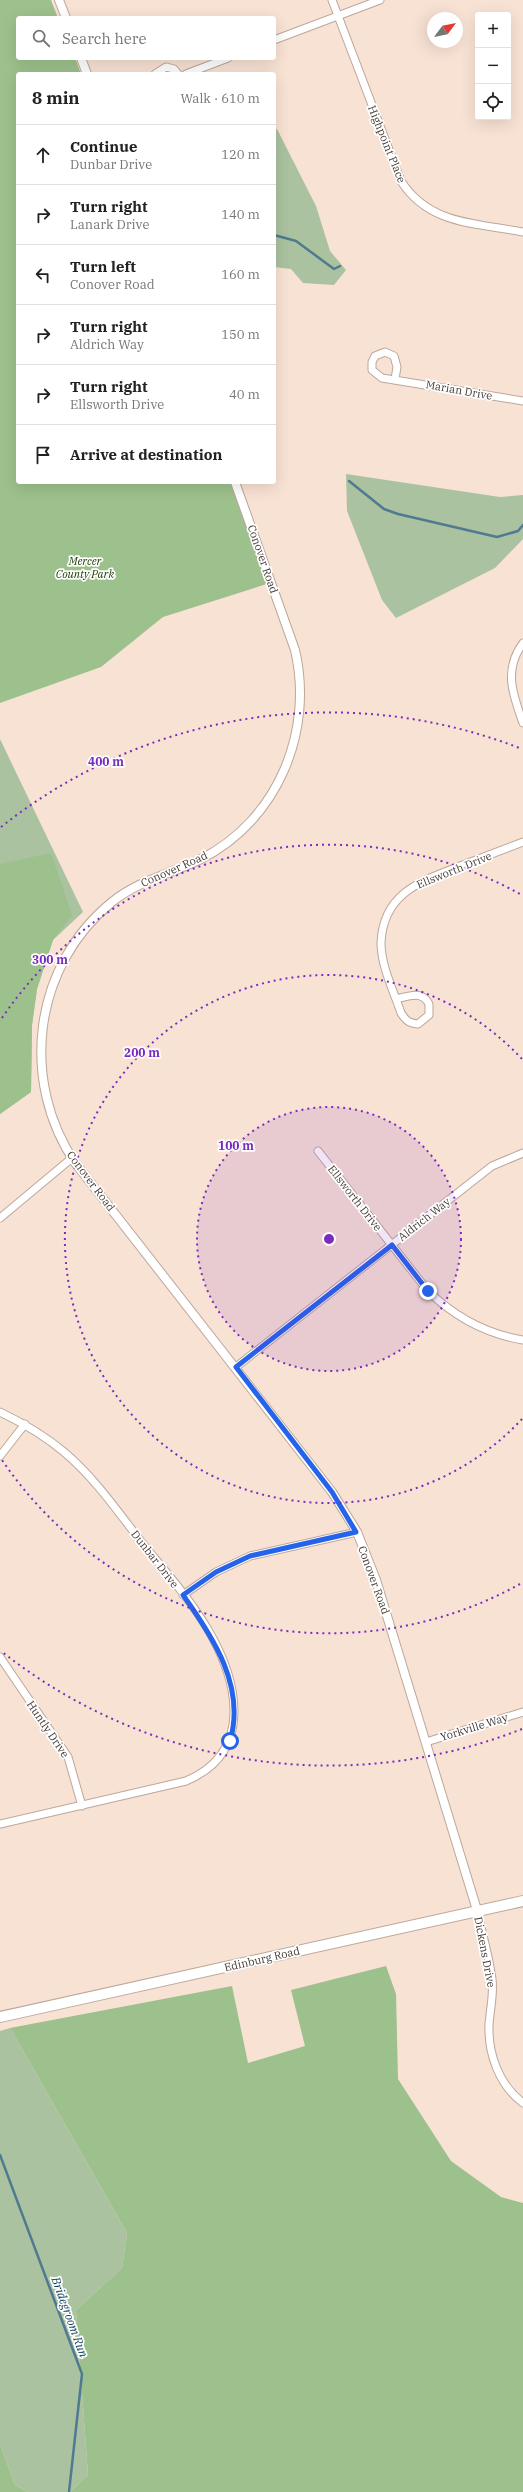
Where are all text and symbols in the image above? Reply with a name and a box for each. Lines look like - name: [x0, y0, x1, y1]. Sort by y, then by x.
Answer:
- north arrow: [427, 12, 463, 48]
- map controls: [475, 12, 511, 120]
- button: +: [475, 12, 511, 48]
- search box: [16, 16, 276, 60]
- icon: search: [30, 27, 52, 49]
- text: Search here: [62, 29, 147, 48]
- button: −: [475, 48, 511, 84]
- button: locate: [475, 84, 511, 120]
- text: 8 min: [32, 87, 80, 109]
- text: Walk · 610 m: [181, 90, 260, 107]
- street label: Highpoint Place: [365, 103, 409, 185]
- text: Continue: [70, 137, 137, 156]
- icon: ahead: [32, 144, 54, 166]
- text: 120 m: [221, 146, 260, 163]
- text: Dunbar Drive: [70, 156, 152, 173]
- text: Turn right: [70, 197, 148, 216]
- icon: right: [32, 204, 54, 226]
- text: 140 m: [221, 206, 260, 223]
- text: Lanark Drive: [70, 216, 149, 233]
- text: Turn left: [70, 257, 136, 276]
- icon: left: [32, 264, 54, 286]
- text: 160 m: [221, 266, 260, 283]
- text: Conover Road: [70, 276, 155, 293]
- text: Turn right: [70, 317, 148, 336]
- icon: right: [32, 324, 54, 346]
- text: 150 m: [221, 326, 260, 343]
- text: Aldrich Way: [70, 336, 144, 353]
- text: Turn right: [70, 377, 148, 396]
- street label: Marian Drive: [425, 377, 493, 403]
- icon: right: [32, 384, 54, 406]
- text: 40 m: [229, 386, 260, 403]
- text: Ellsworth Drive: [70, 396, 164, 413]
- icon: arrive: [32, 444, 54, 466]
- text: Arrive at destination: [70, 445, 222, 464]
- street label: Conover Road: [245, 523, 281, 595]
- park label: Mercer County Park: [56, 554, 114, 581]
- text: 400 m: [88, 754, 124, 769]
- street label: Conover Road: [138, 848, 210, 890]
- street label: Ellsworth Drive: [414, 849, 494, 891]
- text: 300 m: [32, 952, 68, 967]
- text: 200 m: [124, 1045, 160, 1060]
- text: 100 m: [218, 1138, 254, 1153]
- street label: Conover Road: [64, 1148, 118, 1214]
- street label: Ellsworth Drive: [325, 1162, 385, 1234]
- street label: Aldrich Way: [395, 1194, 453, 1244]
- centre of rings: [322, 1232, 336, 1246]
- route end: [419, 1282, 437, 1300]
- street label: Dunbar Drive: [128, 1527, 182, 1591]
- street label: Conover Road: [355, 1544, 393, 1616]
- street label: Huntly Drive: [24, 1698, 72, 1760]
- street label: Yorkville Way: [439, 1710, 510, 1744]
- route start: [221, 1732, 239, 1750]
- street label: Dickens Drive: [471, 1915, 499, 1989]
- street label: Edinburg Road: [223, 1943, 301, 1974]
- water label: Bridegroom Run: [48, 2274, 92, 2359]

